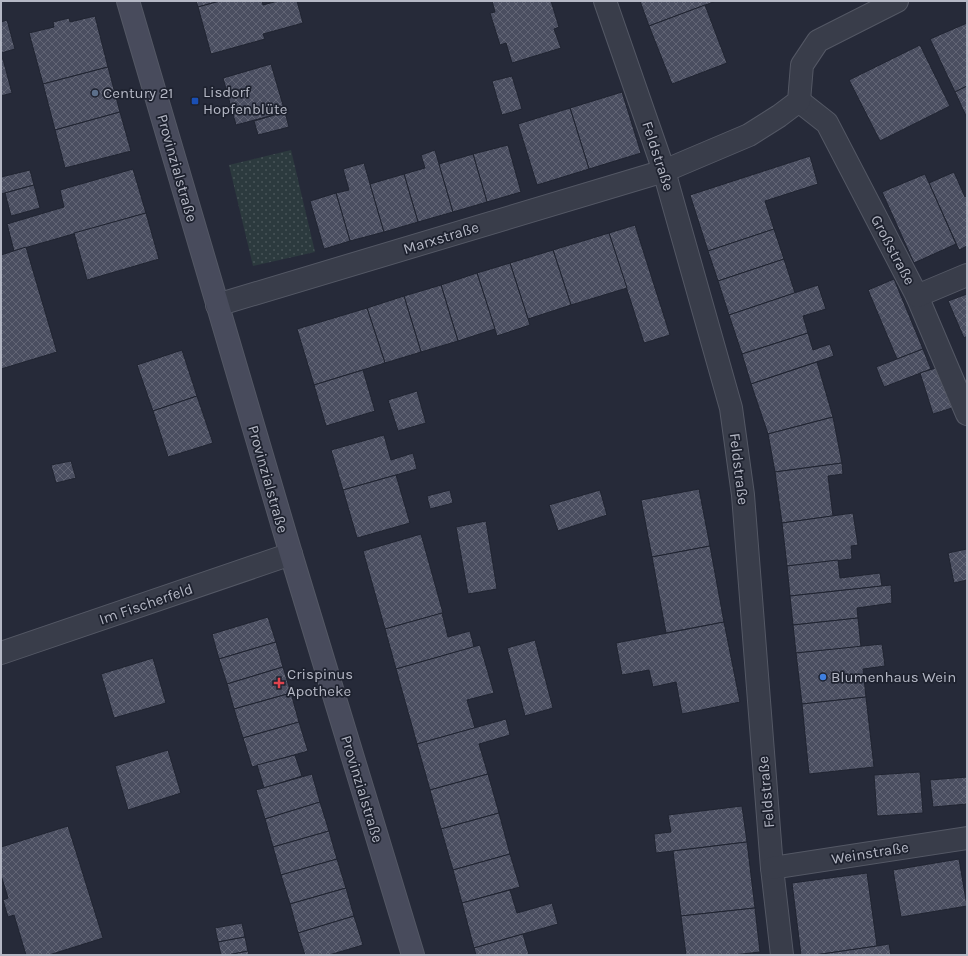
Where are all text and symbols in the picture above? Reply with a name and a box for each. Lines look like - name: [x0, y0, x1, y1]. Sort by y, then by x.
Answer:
- place label: Lisdorf Hopfenblüte: [203, 83, 287, 118]
- place label: Century 21: [103, 84, 173, 102]
- marker: Century 21: [90, 88, 100, 98]
- marker: Lisdorf Hopfenblüte: [190, 96, 200, 106]
- street label: Provinzialstraße: [153, 112, 201, 224]
- street label: Feldstraße: [638, 119, 678, 193]
- street label: Großstraße: [867, 212, 919, 288]
- street label: Marxstraße: [401, 218, 481, 258]
- street label: Provinzialstraße: [244, 423, 292, 535]
- street label: Feldstraße: [726, 432, 752, 506]
- street label: Im Fischerfeld: [97, 580, 195, 628]
- place label: Crispinus Apotheke: [287, 665, 353, 700]
- place label: Blumenhaus Wein: [831, 668, 956, 686]
- marker: Blumenhaus Wein: [818, 672, 828, 682]
- marker: Crispinus Apotheke: [274, 678, 284, 688]
- street label: Provinzialstraße: [337, 733, 387, 845]
- street label: Feldstraße: [754, 755, 778, 829]
- street label: Weinstraße: [830, 838, 910, 868]

